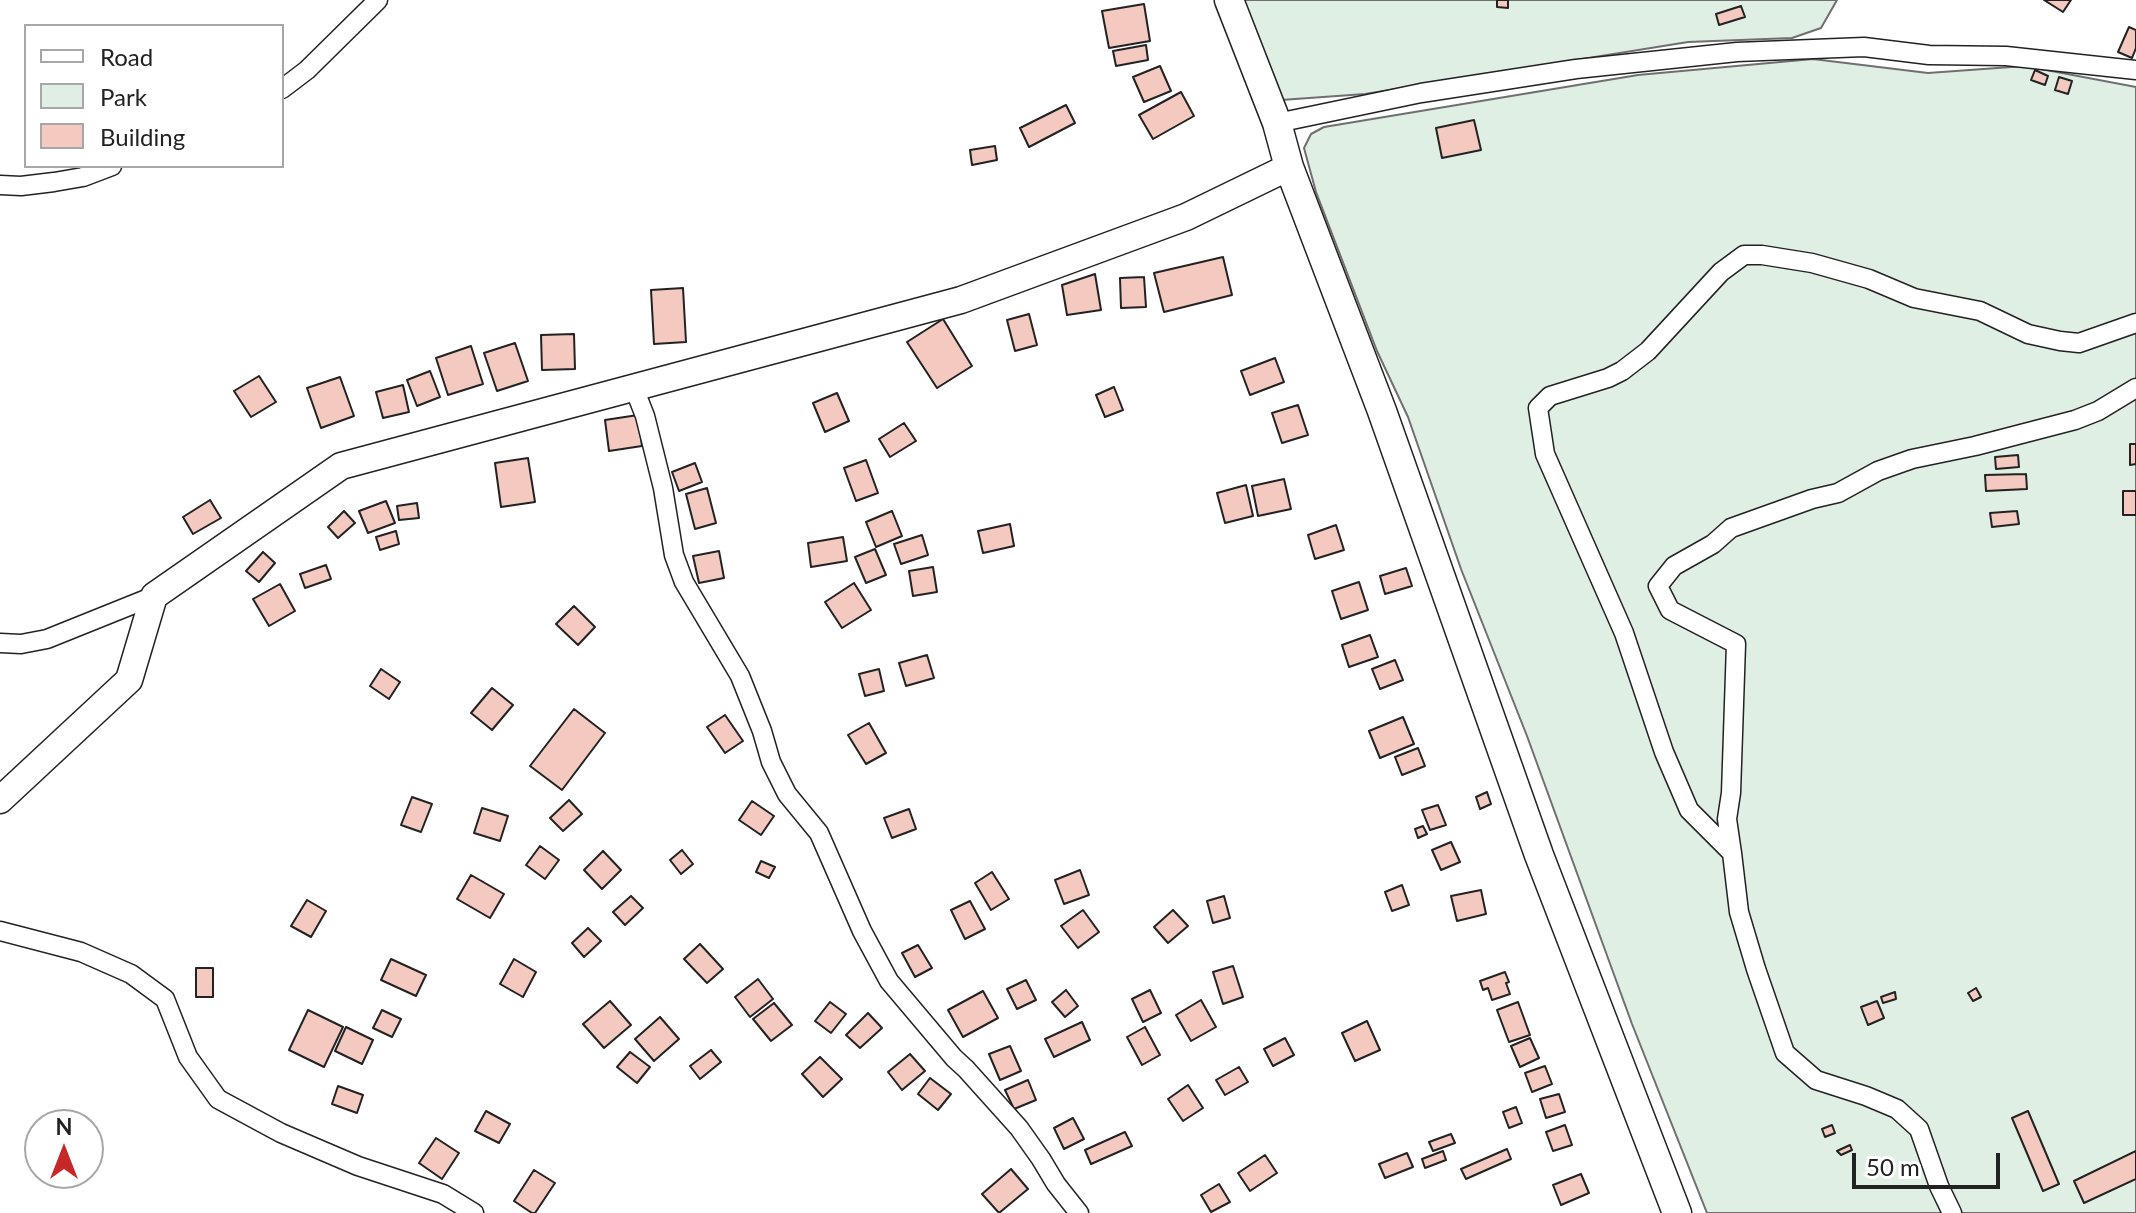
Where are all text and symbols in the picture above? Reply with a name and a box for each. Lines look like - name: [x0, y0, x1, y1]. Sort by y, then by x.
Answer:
- legend: [24, 24, 284, 168]
- text: Road: [100, 42, 153, 71]
- text: Park: [100, 82, 147, 111]
- text: Building: [100, 122, 185, 151]
- north arrow: [24, 1109, 104, 1189]
- text: N: [56, 1113, 72, 1140]
- scale bar: [1856, 1137, 2004, 1187]
- text: 50 m: [1866, 1152, 1920, 1181]

